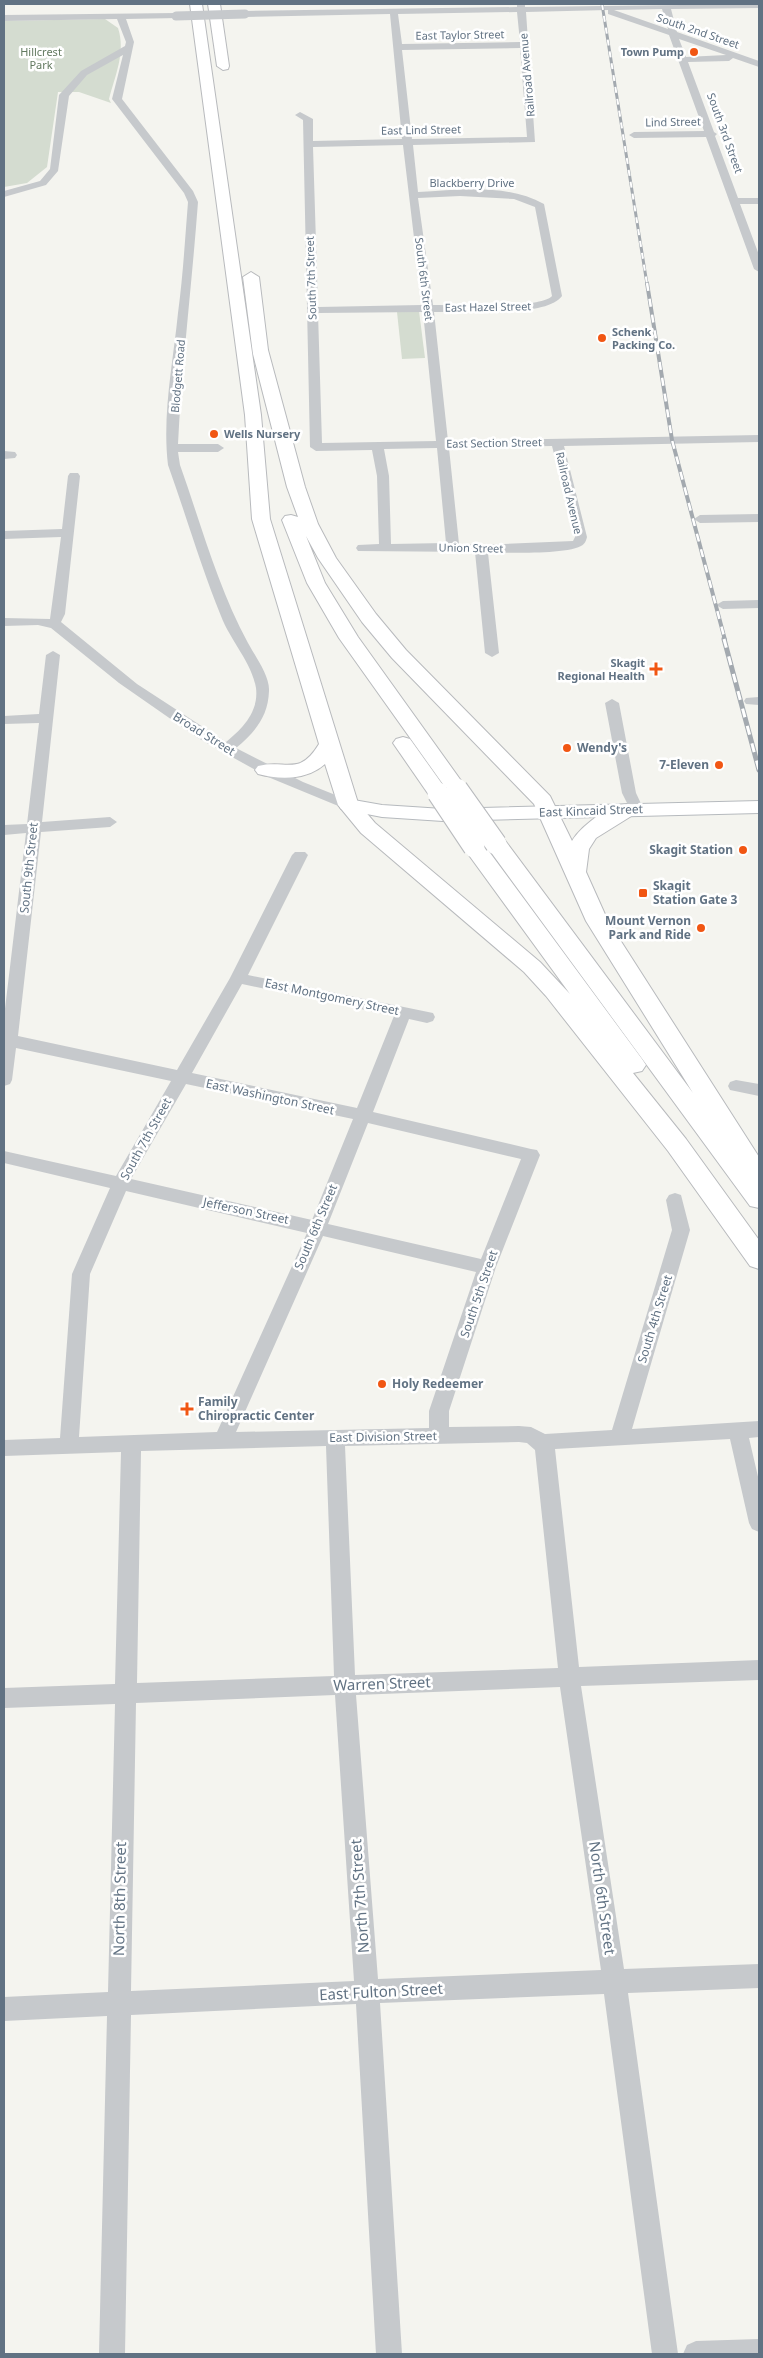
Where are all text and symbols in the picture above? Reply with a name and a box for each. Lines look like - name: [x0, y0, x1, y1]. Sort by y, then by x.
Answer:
- street label: South 2nd Street: [655, 9, 742, 52]
- street label: East Taylor Street: [415, 26, 505, 43]
- street label: Railroad Avenue: [515, 33, 538, 118]
- park label: Hillcrest Park: [20, 44, 62, 72]
- place label: Town Pump: [621, 44, 684, 59]
- marker: Town Pump: [688, 46, 700, 58]
- street label: South 3rd Street: [704, 91, 747, 175]
- street label: Lind Street: [645, 114, 701, 129]
- street label: East Lind Street: [381, 121, 461, 138]
- street label: Blackberry Drive: [429, 175, 515, 190]
- street label: South 7th Street: [302, 236, 319, 320]
- street label: South 6th Street: [412, 236, 437, 321]
- street label: East Hazel Street: [445, 298, 531, 315]
- place label: Schenk Packing Co.: [612, 324, 675, 352]
- marker: Schenk Packing Co.: [596, 332, 608, 344]
- street label: Blodgett Road: [167, 339, 188, 413]
- place label: Wells Nursery: [224, 426, 301, 441]
- marker: Wells Nursery: [208, 428, 220, 440]
- street label: East Section Street: [446, 434, 542, 451]
- street label: Railroad Avenue: [553, 450, 586, 536]
- street label: Union Street: [439, 539, 504, 556]
- place label: Skagit Regional Health: [557, 655, 645, 683]
- marker: Skagit Regional Health: [649, 662, 663, 676]
- street label: Broad Street: [170, 708, 239, 760]
- place label: Wendy's: [577, 739, 627, 756]
- marker: Wendy's: [561, 742, 573, 754]
- place label: 7-Eleven: [659, 756, 709, 773]
- marker: 7-Eleven: [713, 759, 725, 771]
- street label: East Kincaid Street: [539, 800, 644, 821]
- street label: South 9th Street: [15, 821, 42, 914]
- place label: Skagit Station: [649, 841, 733, 858]
- marker: Skagit Station: [737, 844, 749, 856]
- place label: Skagit Station Gate 3: [653, 877, 738, 908]
- marker: Skagit Station Gate 3: [637, 887, 649, 899]
- place label: Mount Vernon Park and Ride: [605, 912, 691, 943]
- marker: Mount Vernon Park and Ride: [695, 922, 707, 934]
- street label: East Montgomery Street: [263, 974, 401, 1019]
- street label: East Washington Street: [204, 1075, 337, 1119]
- street label: South 7th Street: [116, 1094, 175, 1183]
- street label: South 6th Street: [290, 1181, 341, 1272]
- street label: Jefferson Street: [201, 1193, 291, 1228]
- street label: South 5th Street: [456, 1247, 502, 1340]
- street label: South 4th Street: [633, 1272, 676, 1365]
- place label: Holy Redeemer: [392, 1375, 484, 1392]
- marker: Holy Redeemer: [376, 1378, 388, 1390]
- place label: Family Chiropractic Center: [198, 1393, 315, 1424]
- marker: Family Chiropractic Center: [180, 1402, 194, 1416]
- street label: East Division Street: [329, 1427, 438, 1446]
- street label: Warren Street: [333, 1671, 432, 1695]
- street label: North 7th Street: [345, 1838, 373, 1954]
- street label: North 6th Street: [585, 1840, 621, 1956]
- street label: North 8th Street: [108, 1841, 130, 1956]
- street label: East Fulton Street: [319, 1978, 444, 2004]

